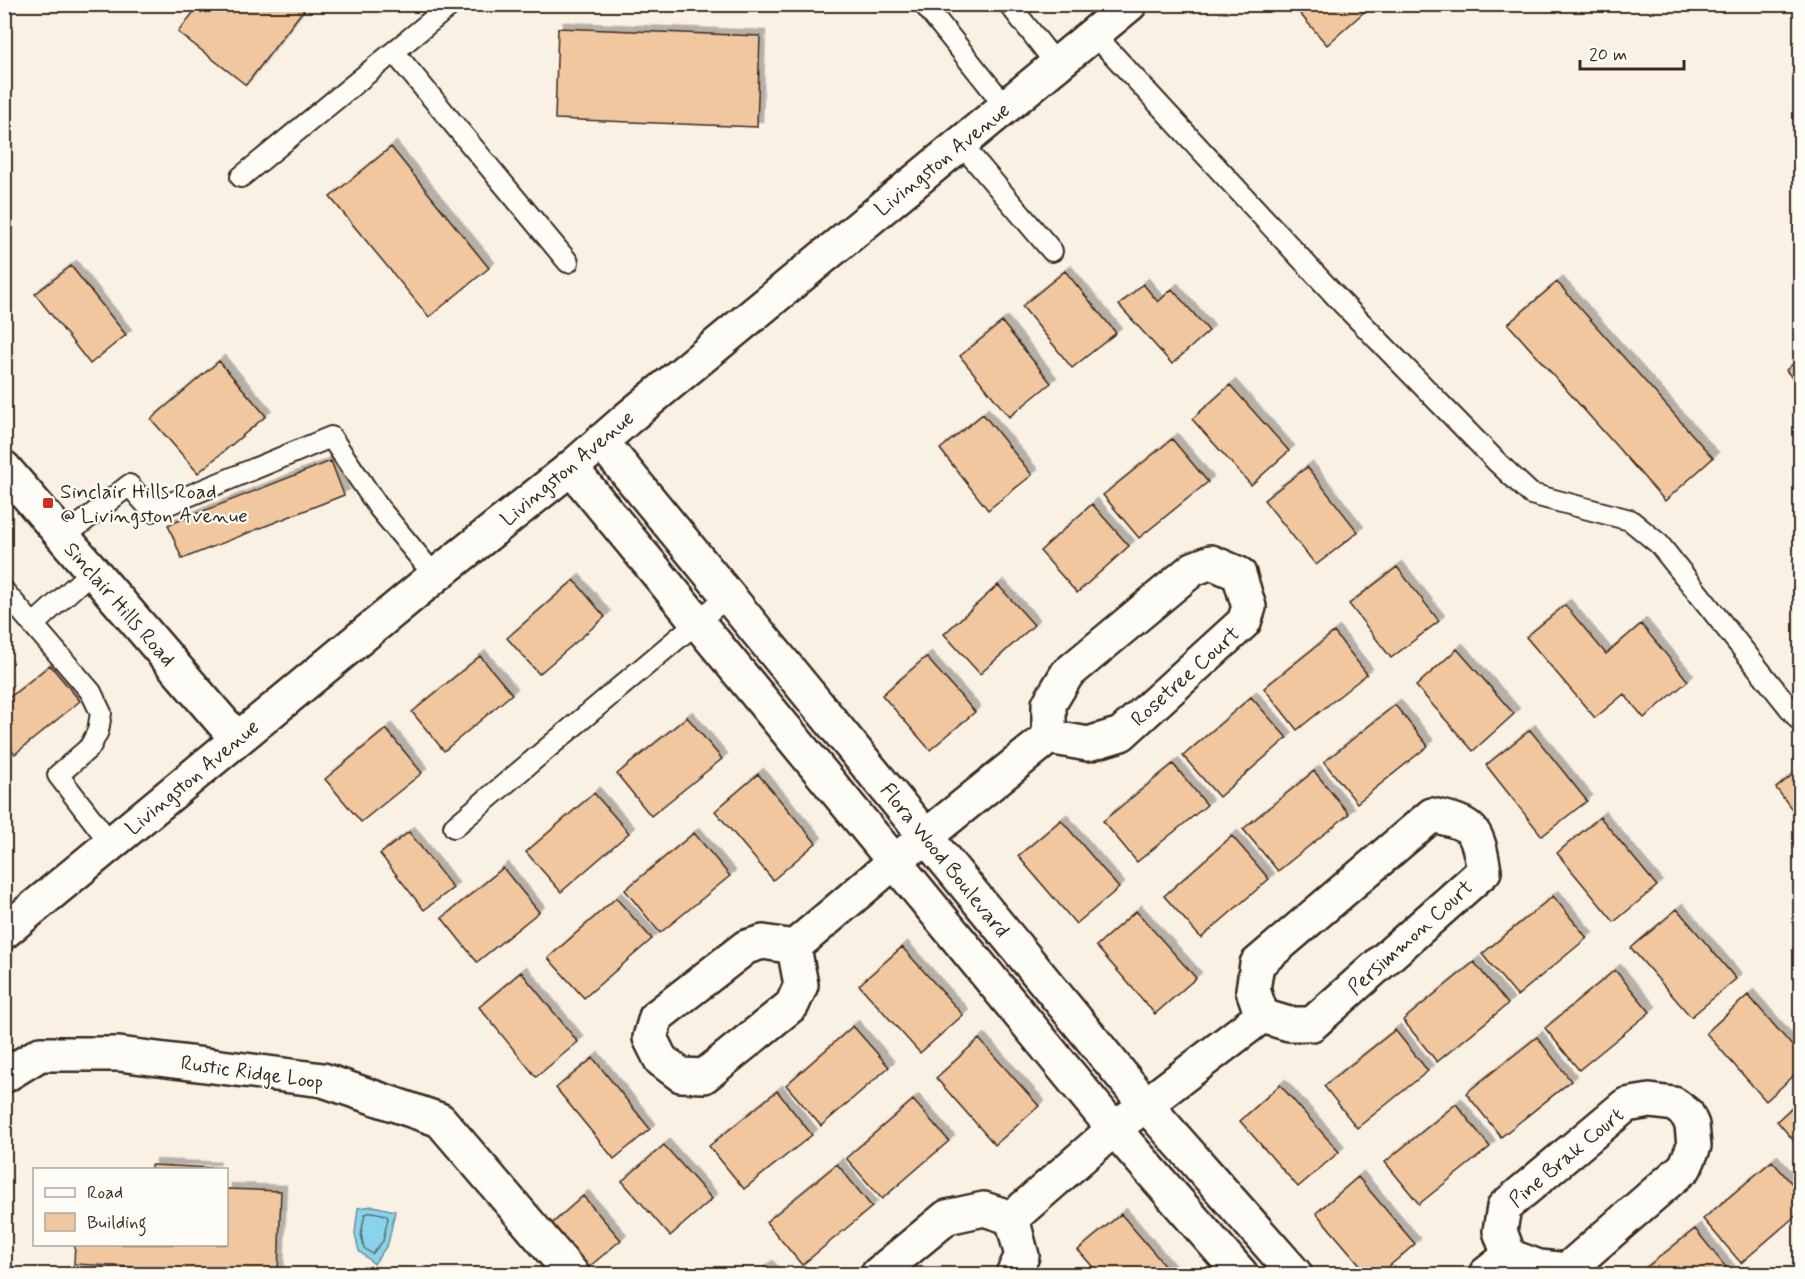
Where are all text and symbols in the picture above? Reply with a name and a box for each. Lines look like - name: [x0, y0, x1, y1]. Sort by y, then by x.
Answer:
- scale bar: [1580, 33, 1684, 71]
- text: 20 m: [1589, 43, 1627, 67]
- street label: Livingston Avenue: [869, 96, 1016, 223]
- street label: Livingston Avenue: [495, 404, 640, 533]
- place label: Sinclair Hills Road @ Livingston Avenue: [60, 478, 248, 530]
- marker: Sinclair Hills Road @ Livingston Avenue: [41, 496, 55, 510]
- street label: Sinclair Hills Road: [57, 536, 181, 673]
- street label: Rosetree Court: [1125, 620, 1246, 733]
- street label: Livingston Avenue: [120, 713, 265, 842]
- street label: Flora Wood Boulevard: [873, 778, 1015, 944]
- street label: Persimmon Court: [1342, 874, 1480, 1002]
- street label: Rustic Ridge Loop: [179, 1049, 325, 1097]
- street label: Pine Brak Court: [1503, 1101, 1630, 1214]
- legend: [33, 1168, 228, 1246]
- text: Road: [87, 1181, 123, 1205]
- text: Building: [87, 1211, 147, 1237]

